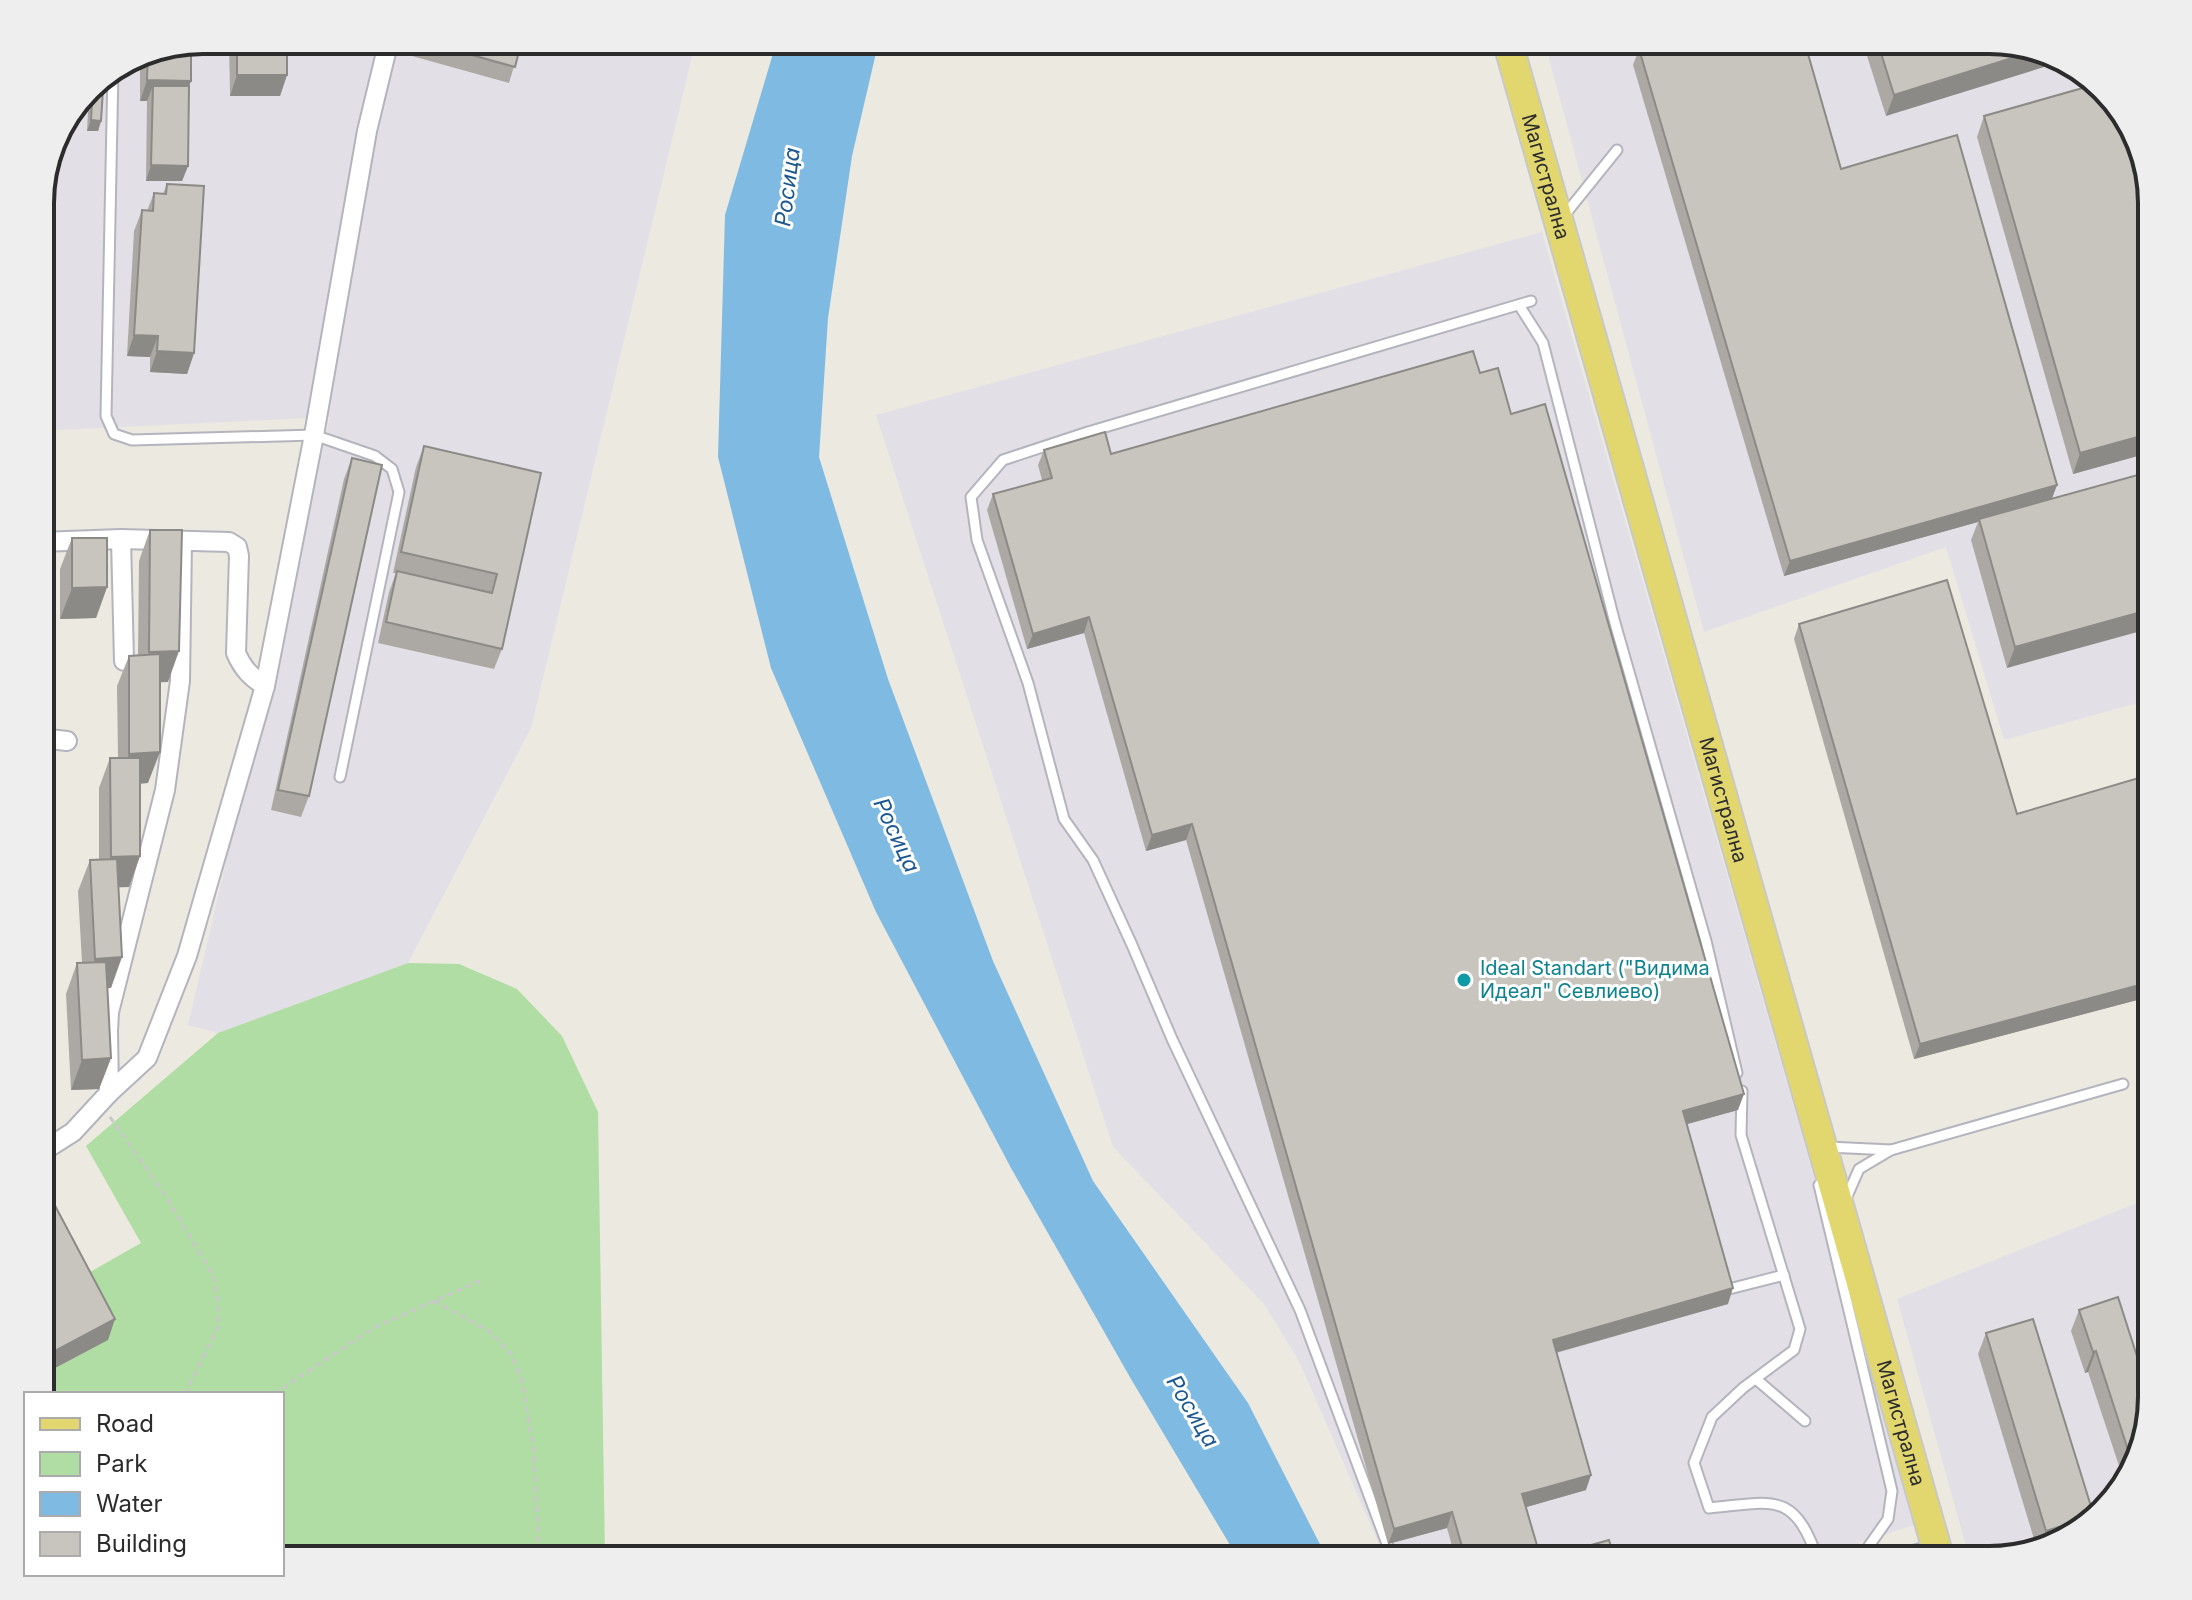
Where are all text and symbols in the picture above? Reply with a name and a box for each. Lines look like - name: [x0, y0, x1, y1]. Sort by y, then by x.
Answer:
- street label: Магистрална: [1517, 111, 1575, 242]
- water label: Росица: [769, 146, 805, 228]
- street label: Магистрална: [1694, 734, 1753, 865]
- water label: Росица: [868, 794, 926, 876]
- place label: Ideal Standart ("Видима Идеал" Севлиево): [1480, 956, 1710, 1003]
- marker: Ideal Standart ("Видима Идеал" Севлиево): [1455, 971, 1473, 989]
- street label: Магистрална: [1872, 1357, 1930, 1489]
- water label: Росица: [1161, 1370, 1225, 1452]
- legend: [24, 1392, 284, 1576]
- text: Road: [96, 1409, 154, 1438]
- text: Park: [96, 1449, 147, 1478]
- text: Water: [96, 1489, 163, 1518]
- text: Building: [96, 1529, 187, 1558]

